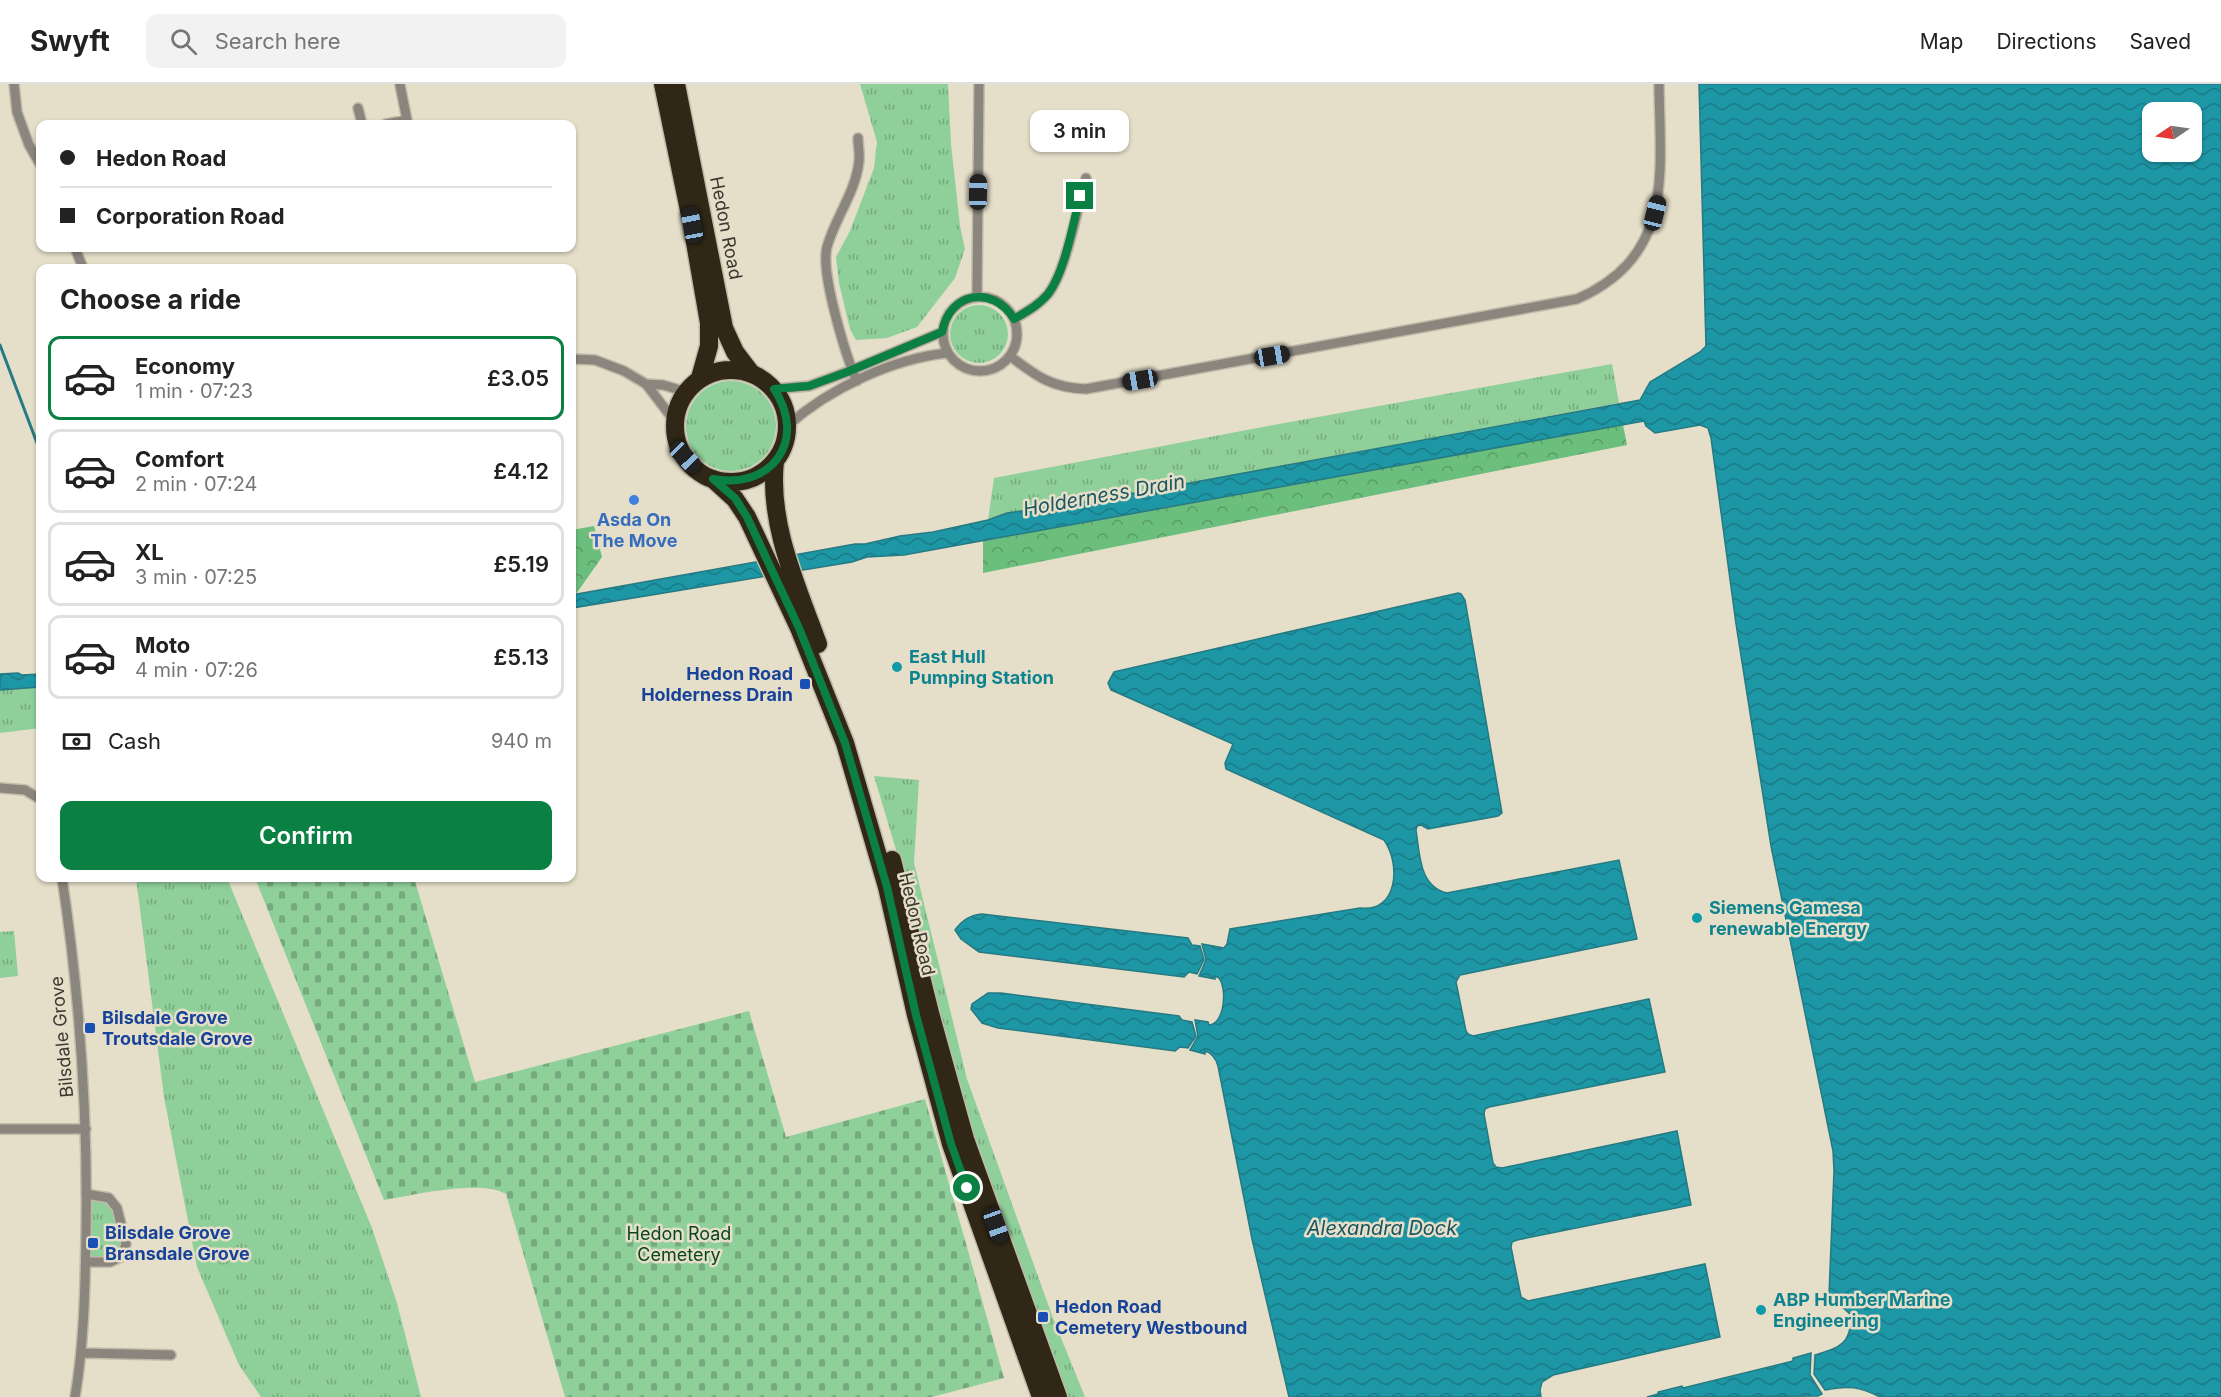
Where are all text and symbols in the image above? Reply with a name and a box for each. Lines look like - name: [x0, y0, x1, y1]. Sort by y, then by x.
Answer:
- search box: [146, 14, 566, 68]
- text: Swyft: [30, 24, 110, 58]
- icon: search: [167, 25, 200, 58]
- text: Search here: [215, 28, 340, 54]
- text: Map: [1920, 29, 1963, 54]
- text: Directions: [1996, 29, 2097, 54]
- text: Saved: [2130, 29, 2191, 54]
- north arrow: [2142, 102, 2202, 162]
- map controls: [2142, 102, 2202, 162]
- callout: 3 min: [1030, 109, 1130, 151]
- text: 3 min: [1053, 119, 1106, 143]
- text: Hedon Road: [96, 145, 226, 171]
- street label: Hedon Road: [706, 174, 747, 281]
- car: [969, 174, 987, 210]
- route end: [1066, 182, 1093, 209]
- car: [1642, 193, 1668, 233]
- text: Corporation Road: [96, 203, 285, 229]
- car: [680, 206, 704, 244]
- text: Choose a ride: [60, 283, 241, 316]
- car: [1253, 344, 1291, 368]
- icon: car: [63, 351, 117, 405]
- text: Economy: [135, 353, 235, 379]
- text: £3.05: [487, 365, 549, 391]
- car: [1121, 368, 1159, 392]
- text: 1 min · 07:23: [135, 379, 253, 403]
- car: [666, 438, 704, 476]
- icon: car: [63, 444, 117, 498]
- text: Comfort: [135, 446, 224, 472]
- text: £4.12: [493, 458, 549, 484]
- water label: Holderness Drain: [1021, 469, 1187, 521]
- text: 2 min · 07:24: [135, 472, 257, 496]
- marker: Asda On The Move: [627, 493, 641, 507]
- place label: Asda On The Move: [591, 509, 678, 551]
- icon: car: [63, 537, 117, 591]
- text: XL: [135, 539, 164, 565]
- text: £5.19: [493, 551, 549, 577]
- text: 3 min · 07:25: [135, 565, 257, 589]
- icon: car: [63, 630, 117, 684]
- text: Moto: [135, 632, 190, 658]
- text: £5.13: [493, 644, 549, 670]
- place label: East Hull Pumping Station: [909, 646, 1054, 688]
- text: 4 min · 07:26: [135, 658, 258, 682]
- marker: East Hull Pumping Station: [890, 660, 904, 674]
- place label: Hedon Road Holderness Drain: [641, 663, 793, 705]
- marker: Hedon Road Holderness Drain: [798, 677, 812, 691]
- icon: cash: [60, 725, 93, 758]
- text: Cash: [108, 728, 161, 754]
- text: 940 m: [491, 729, 552, 753]
- button: Confirm: [60, 801, 552, 870]
- street label: Hedon Road: [895, 870, 940, 977]
- place label: Siemens Gamesa renewable Energy: [1709, 897, 1867, 939]
- marker: Siemens Gamesa renewable Energy: [1690, 911, 1704, 925]
- street label: Bilsdale Grove: [46, 976, 77, 1099]
- place label: Bilsdale Grove Troutsdale Grove: [102, 1007, 253, 1049]
- marker: Bilsdale Grove Troutsdale Grove: [83, 1021, 97, 1035]
- route start: [953, 1174, 980, 1201]
- car: [981, 1205, 1011, 1245]
- water label: Alexandra Dock: [1306, 1216, 1458, 1240]
- place label: Bilsdale Grove Bransdale Grove: [105, 1222, 250, 1264]
- park label: Hedon Road Cemetery: [627, 1223, 731, 1265]
- marker: Bilsdale Grove Bransdale Grove: [86, 1236, 100, 1250]
- place label: ABP Humber Marine Engineering: [1773, 1289, 1951, 1331]
- place label: Hedon Road Cemetery Westbound: [1055, 1296, 1247, 1338]
- marker: ABP Humber Marine Engineering: [1754, 1303, 1768, 1317]
- marker: Hedon Road Cemetery Westbound: [1036, 1310, 1050, 1324]

